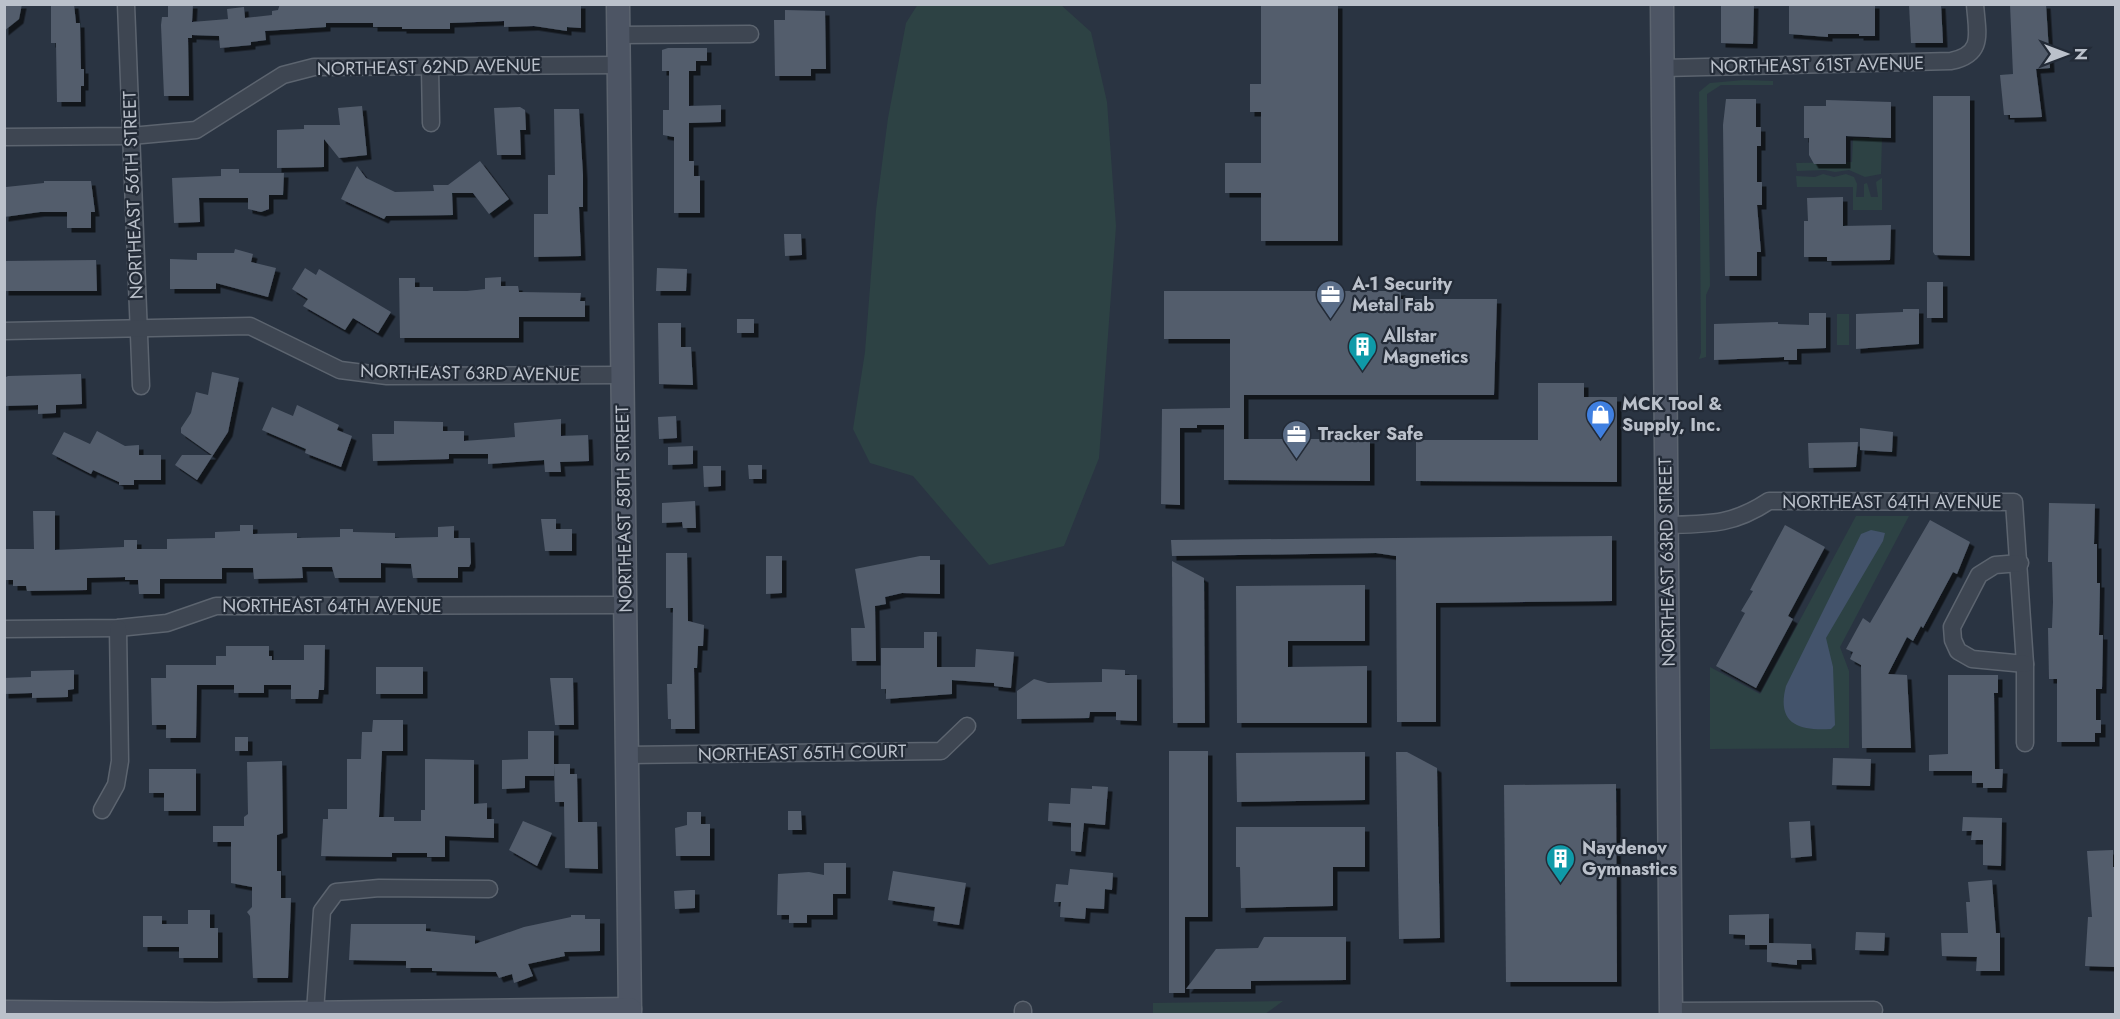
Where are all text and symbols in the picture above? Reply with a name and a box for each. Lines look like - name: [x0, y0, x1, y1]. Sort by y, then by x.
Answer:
- north arrow: [2036, 24, 2096, 84]
- text: N: [2069, 48, 2092, 60]
- street label: NORTHEAST 61ST AVENUE: [1710, 50, 1924, 80]
- street label: NORTHEAST 62ND AVENUE: [317, 52, 541, 82]
- street label: NORTHEAST 56TH STREET: [116, 90, 150, 300]
- place label: A-1 Security Metal Fab: [1351, 271, 1453, 318]
- office icon: A-1 Security Metal Fab: [1315, 278, 1347, 320]
- place label: Allstar Magnetics: [1382, 323, 1468, 370]
- building icon: Allstar Magnetics: [1346, 330, 1378, 372]
- street label: NORTHEAST 63RD AVENUE: [360, 358, 580, 388]
- place label: MCK Tool & Supply, Inc.: [1622, 391, 1722, 438]
- shop icon: MCK Tool & Supply, Inc.: [1585, 398, 1617, 440]
- street label: NORTHEAST 58TH STREET: [609, 404, 639, 613]
- office icon: Tracker Safe: [1281, 418, 1313, 460]
- place label: Tracker Safe: [1318, 421, 1423, 447]
- street label: NORTHEAST 63RD STREET: [1652, 457, 1682, 667]
- street label: NORTHEAST 64TH AVENUE: [1782, 489, 2002, 515]
- street label: NORTHEAST 64TH AVENUE: [222, 593, 442, 619]
- street label: NORTHEAST 65TH COURT: [698, 738, 907, 768]
- place label: Naydenov Gymnastics: [1582, 835, 1677, 882]
- building icon: Naydenov Gymnastics: [1545, 842, 1577, 884]

